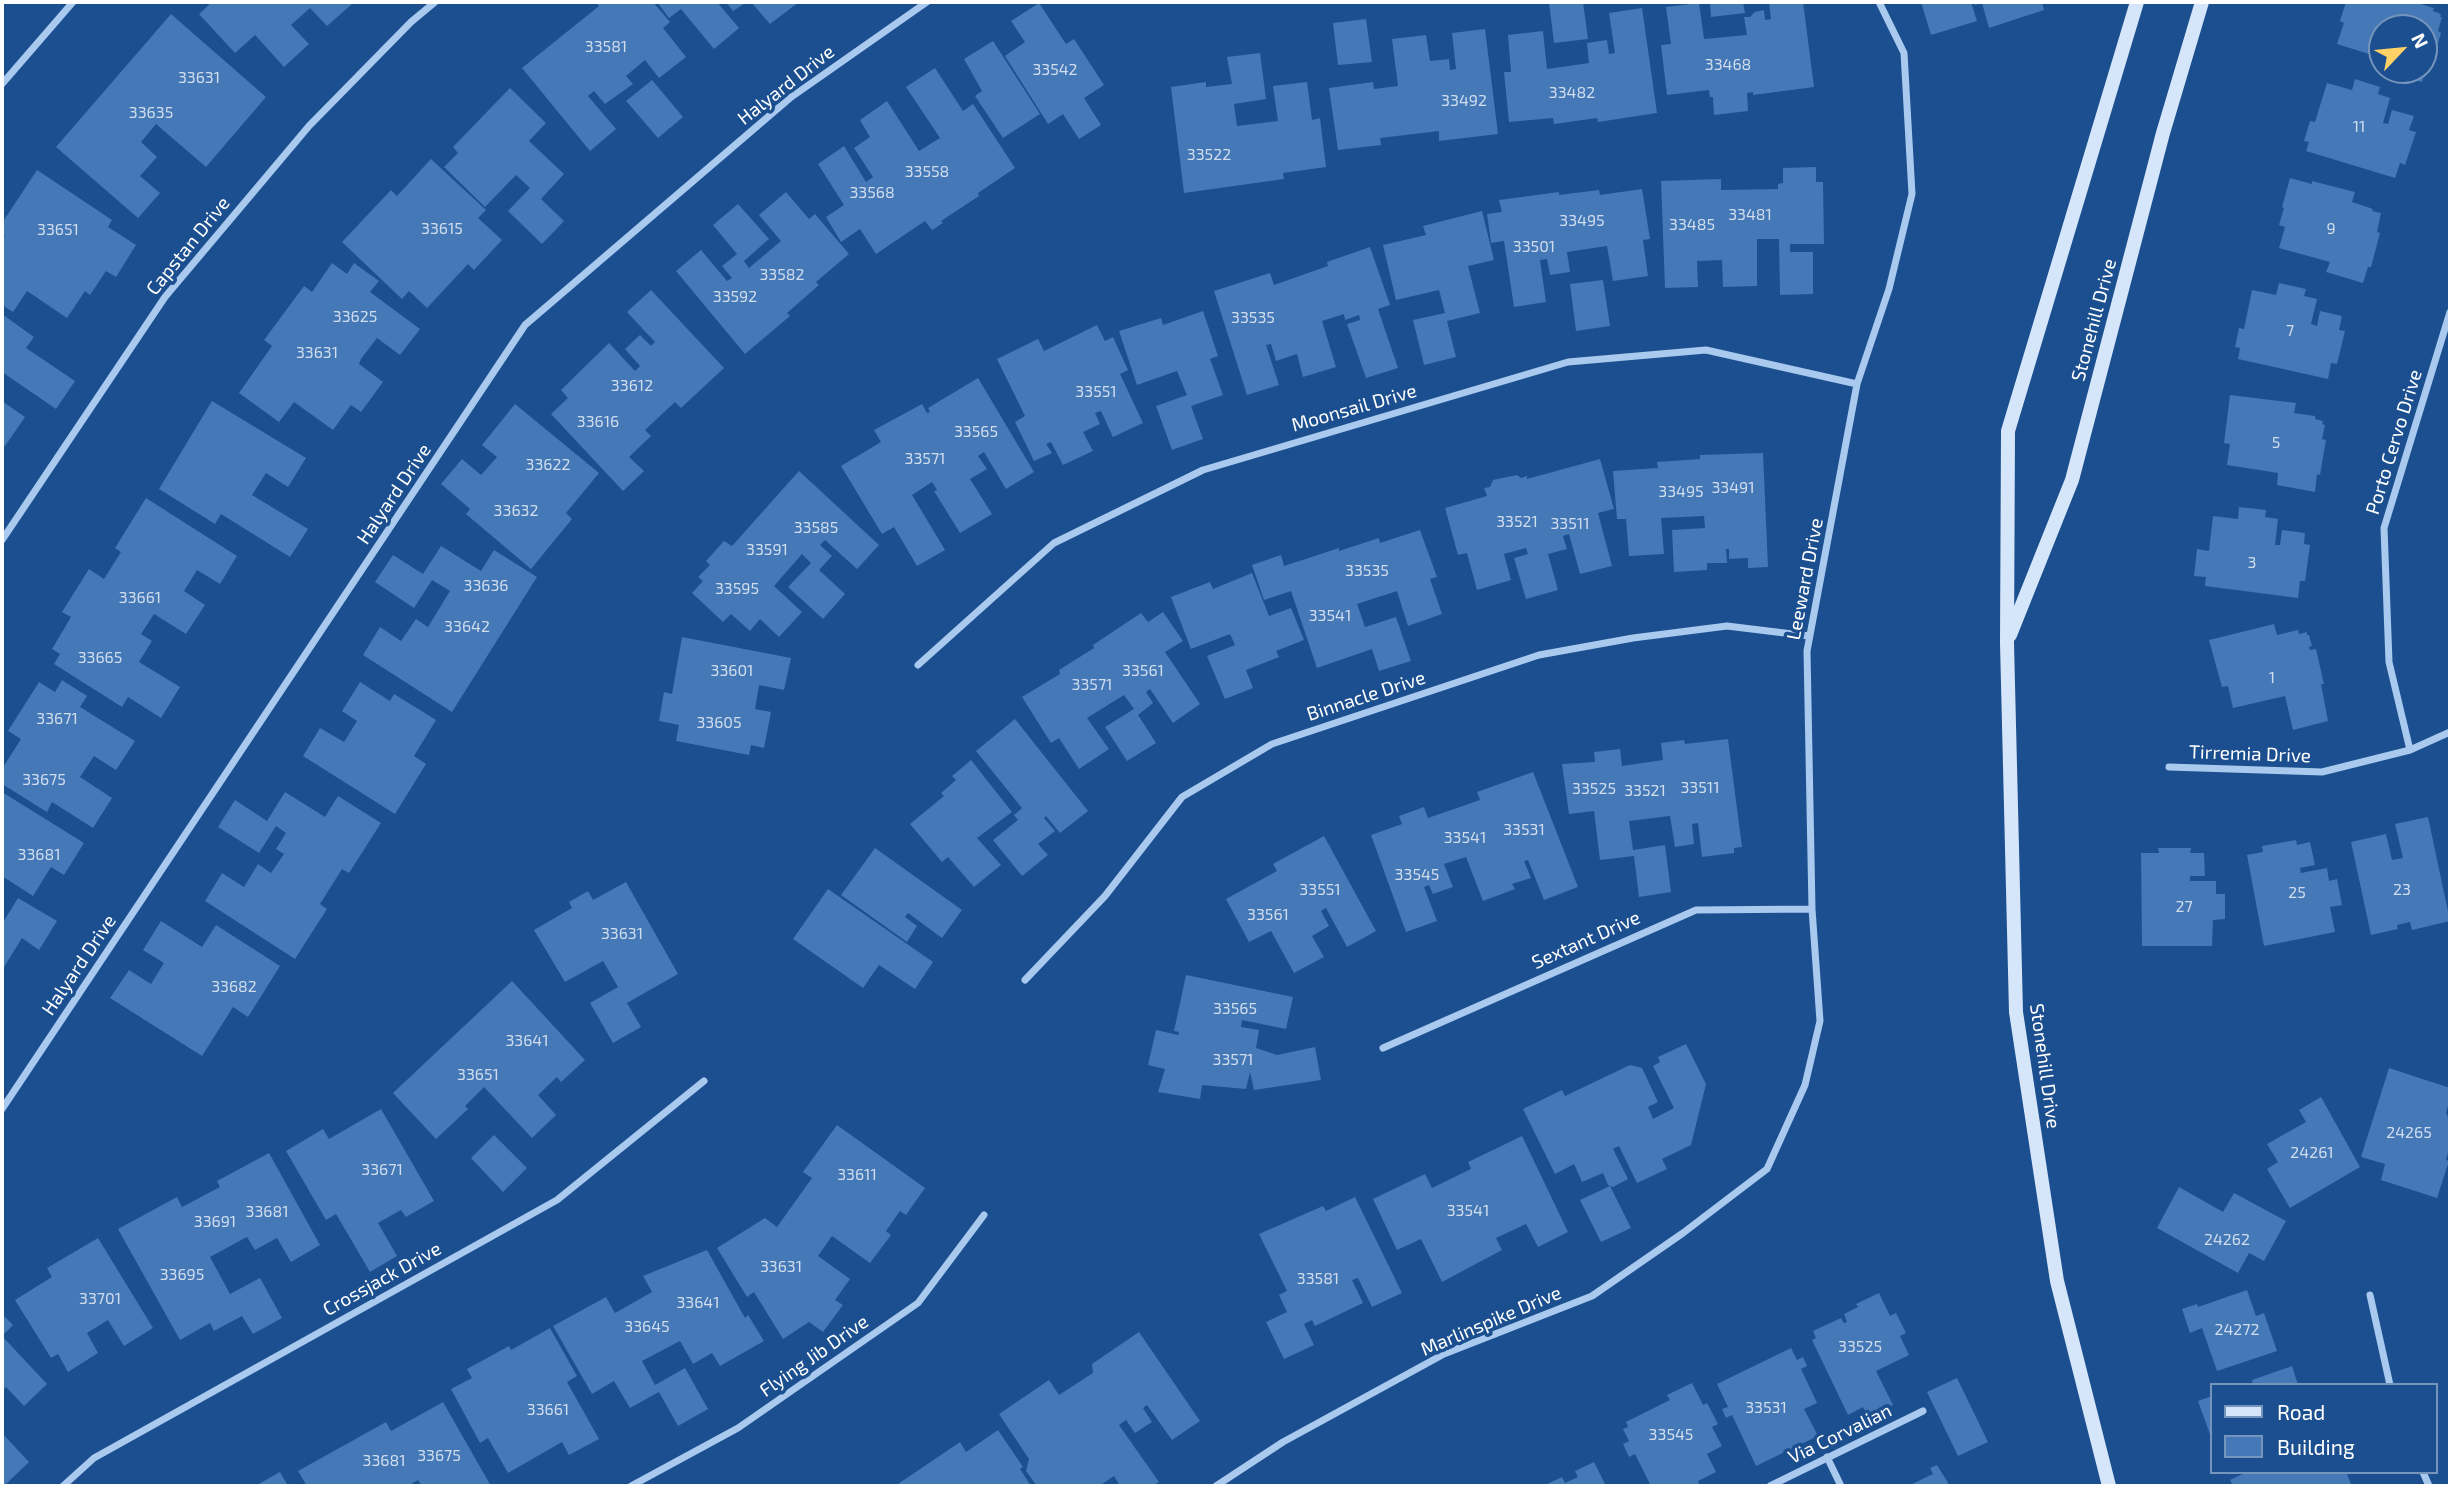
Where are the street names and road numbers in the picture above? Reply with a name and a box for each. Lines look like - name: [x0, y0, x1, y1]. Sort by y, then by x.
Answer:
- street label: Halyard Drive: [733, 40, 839, 130]
- street label: Capstan Drive: [141, 192, 235, 300]
- street label: Stonehill Drive: [2067, 256, 2121, 384]
- street label: Porto Cervo Drive: [2361, 367, 2427, 517]
- street label: Moonsail Drive: [1289, 379, 1419, 437]
- street label: Halyard Drive: [352, 439, 436, 549]
- street label: Leeward Drive: [1782, 516, 1828, 642]
- street label: Binnacle Drive: [1304, 666, 1428, 726]
- street label: Tirremia Drive: [2189, 740, 2311, 768]
- street label: Sextant Drive: [1528, 906, 1644, 974]
- street label: Halyard Drive: [37, 910, 121, 1020]
- street label: Stonehill Drive: [2025, 1002, 2065, 1130]
- street label: Crossjack Drive: [319, 1237, 445, 1321]
- street label: Marlinspike Drive: [1417, 1281, 1565, 1361]
- street label: Flying Jib Drive: [755, 1310, 873, 1402]
- street label: Via Corvalian: [1784, 1399, 1896, 1469]

